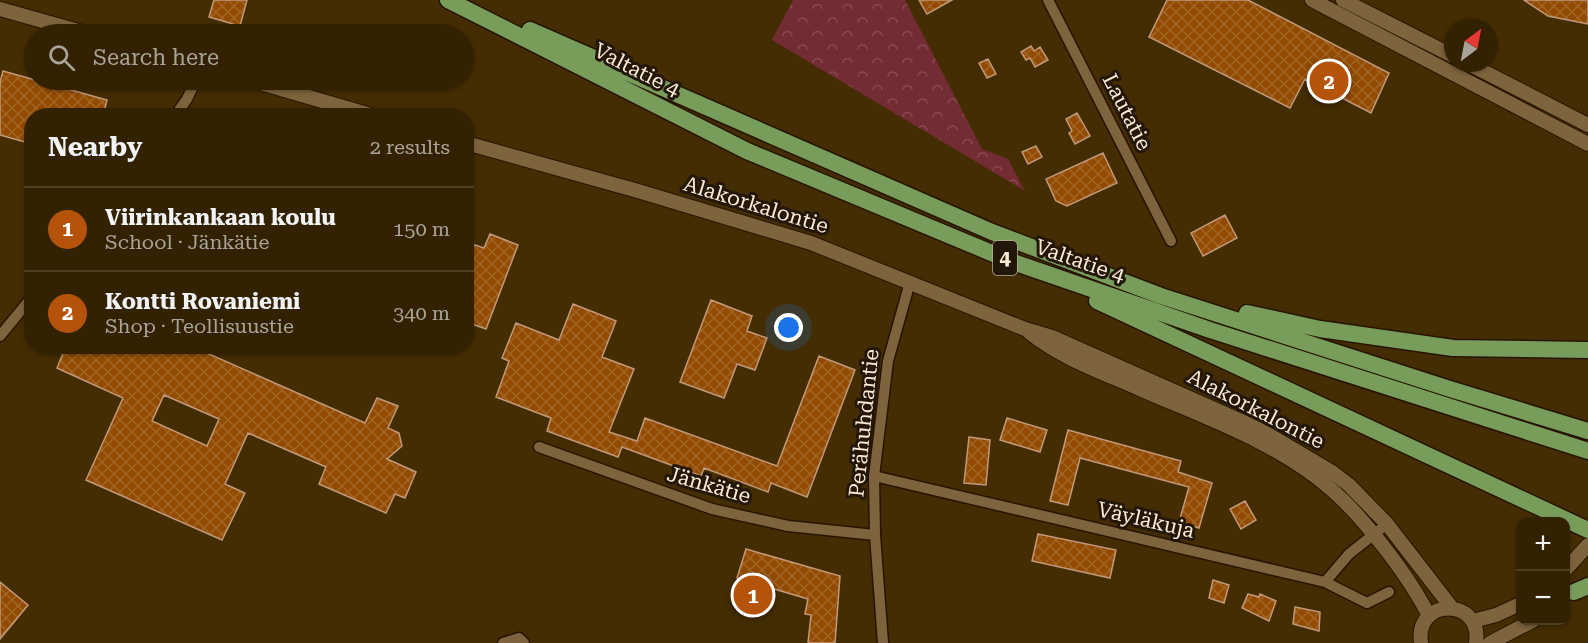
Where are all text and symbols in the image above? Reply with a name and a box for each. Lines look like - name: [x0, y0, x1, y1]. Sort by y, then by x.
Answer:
- north arrow: [1444, 18, 1498, 72]
- search box: [24, 24, 474, 90]
- street label: Valtatie 4: [590, 38, 684, 102]
- icon: search: [45, 41, 78, 74]
- text: Search here: [93, 45, 219, 70]
- pin: 2: [1310, 58, 1348, 104]
- street label: Lautatie: [1098, 70, 1156, 154]
- text: Nearby: [48, 132, 142, 162]
- text: 2 results: [370, 135, 450, 159]
- street label: Alakorkalontie: [681, 172, 831, 238]
- text: Viirinkankaan koulu: [105, 205, 336, 230]
- text: 1: [62, 217, 73, 241]
- text: 150 m: [393, 217, 450, 241]
- text: School · Jänkätie: [105, 230, 269, 254]
- street label: Valtatie 4: [1032, 234, 1128, 288]
- road number: 4: [993, 241, 1017, 275]
- text: Kontti Rovaniemi: [105, 289, 300, 314]
- text: 2: [62, 301, 73, 325]
- text: 340 m: [393, 301, 450, 325]
- your location: [774, 313, 803, 342]
- text: Shop · Teollisuustie: [105, 314, 294, 338]
- street label: Perähuhdantie: [844, 348, 884, 498]
- street label: Alakorkalontie: [1184, 364, 1328, 454]
- street label: Jänkätie: [664, 462, 754, 508]
- street label: Väyläkuja: [1095, 497, 1198, 543]
- map controls: [1516, 517, 1570, 625]
- button: +: [1516, 517, 1570, 571]
- button: −: [1516, 571, 1570, 625]
- pin: 1: [734, 572, 772, 618]

